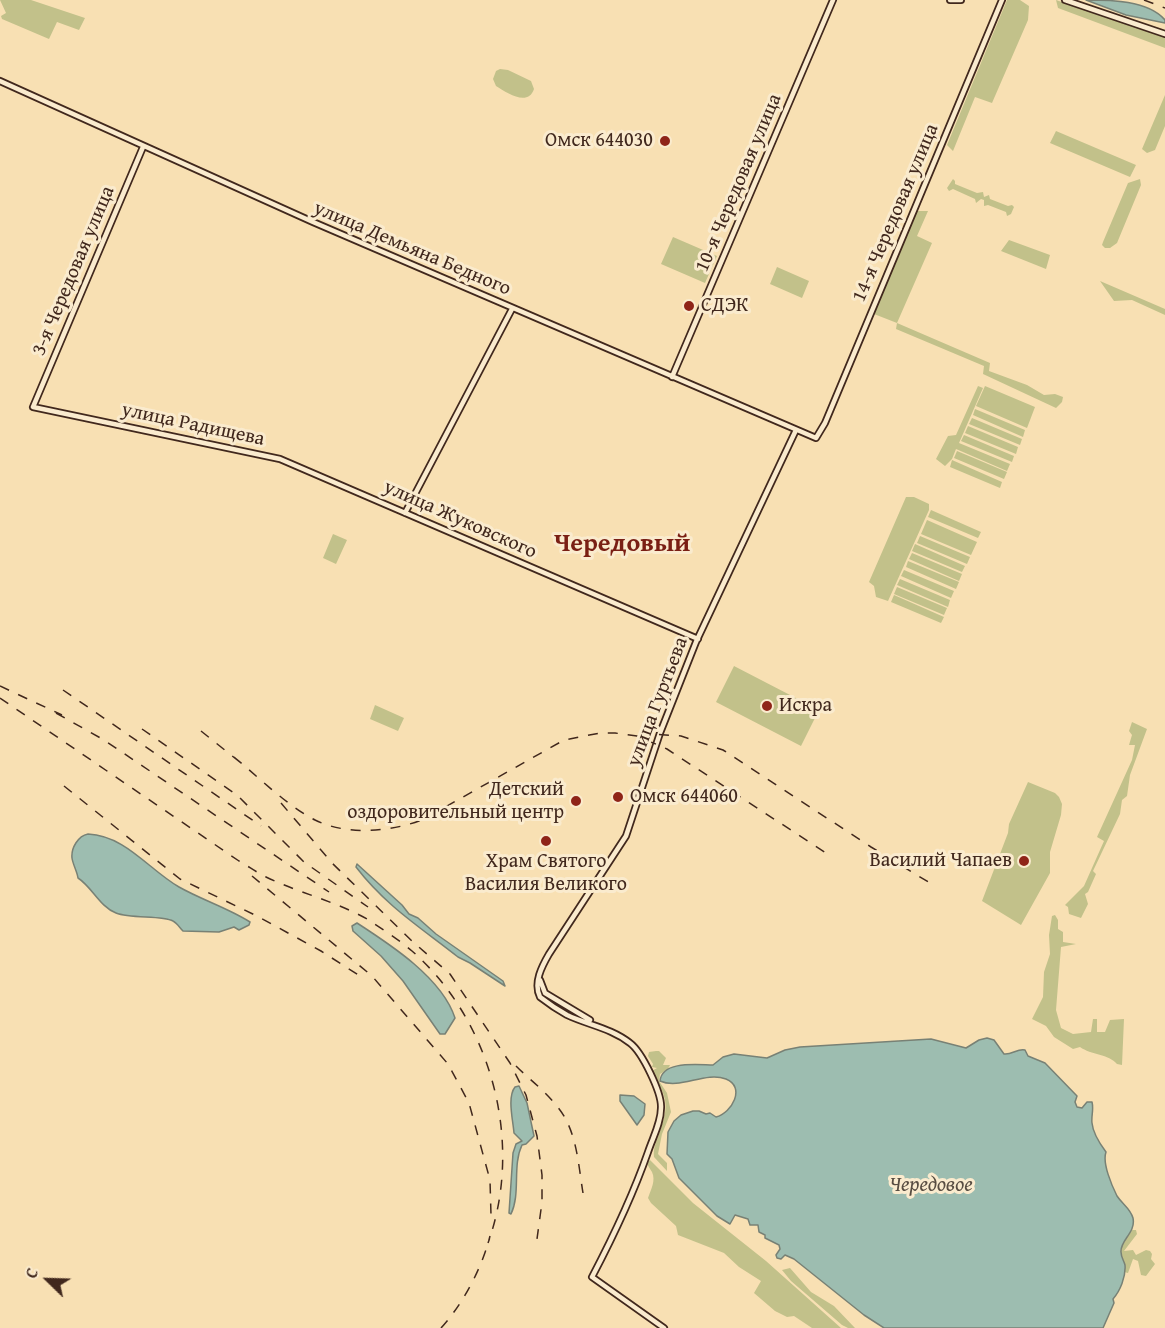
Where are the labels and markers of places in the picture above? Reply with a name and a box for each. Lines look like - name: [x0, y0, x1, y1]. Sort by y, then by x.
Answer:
- place label: Омск 644030: [545, 129, 653, 153]
- marker: Омск 644030: [658, 134, 672, 148]
- place label: СДЭК: [701, 294, 748, 318]
- marker: СДЭК: [682, 299, 696, 313]
- place label: Искра: [779, 694, 832, 718]
- marker: Искра: [760, 699, 774, 713]
- place label: Детский оздоровительный центр: [347, 778, 564, 825]
- place label: Омск 644060: [630, 785, 738, 809]
- marker: Омск 644060: [611, 790, 625, 804]
- marker: Детский оздоровительный центр: [569, 794, 583, 808]
- marker: Храм Святого Василия Великого: [539, 834, 553, 848]
- place label: Василий Чапаев: [870, 849, 1012, 873]
- place label: Храм Святого Василия Великого: [465, 850, 627, 897]
- marker: Василий Чапаев: [1017, 854, 1031, 868]

